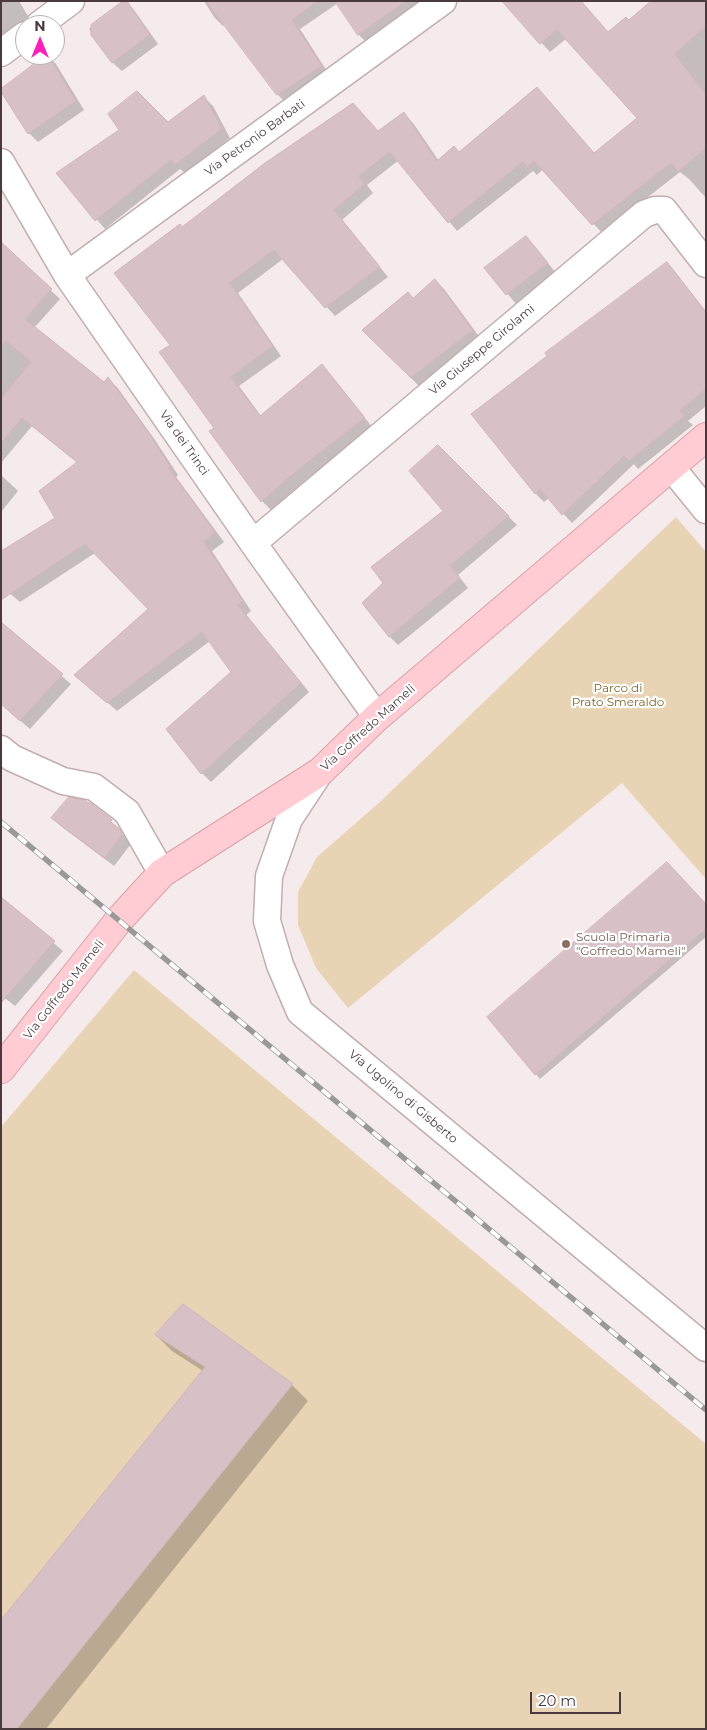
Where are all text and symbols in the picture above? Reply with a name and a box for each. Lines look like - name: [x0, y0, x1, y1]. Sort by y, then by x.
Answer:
- north arrow: [15, 15, 65, 65]
- text: N: [34, 17, 46, 35]
- street label: Via Petronio Barbati: [202, 97, 308, 179]
- street label: Via Giuseppe Girolami: [426, 302, 538, 398]
- street label: Via dei Trinci: [156, 408, 212, 478]
- park label: Parco di Prato Smeraldo: [572, 681, 664, 709]
- street label: Via Goffredo Mameli: [318, 682, 418, 774]
- place label: Scuola Primaria "Goffredo Mameli": [576, 930, 685, 958]
- street label: Via Goffredo Mameli: [21, 937, 107, 1043]
- marker: Scuola Primaria "Goffredo Mameli": [560, 938, 572, 950]
- street label: Via Ugolino di Gisberto: [346, 1047, 460, 1147]
- scale bar: [532, 1682, 623, 1714]
- text: 20 m: [538, 1691, 576, 1710]

